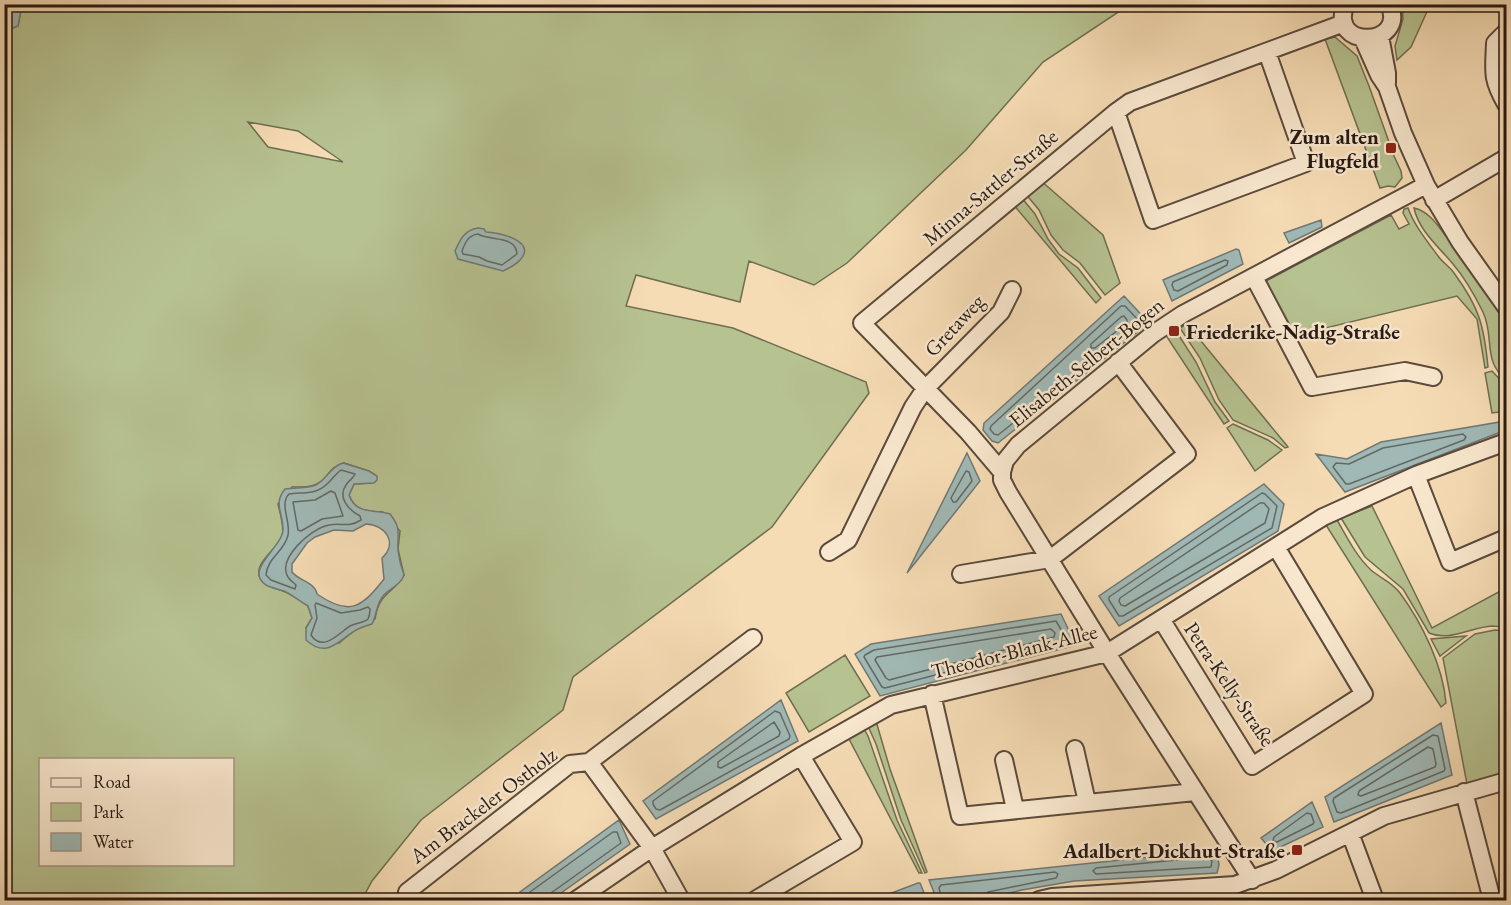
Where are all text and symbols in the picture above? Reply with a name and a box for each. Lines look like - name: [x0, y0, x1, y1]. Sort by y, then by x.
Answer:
- street label: Minna-Sattler-Straße: [917, 123, 1063, 251]
- place label: Zum alten Flugfeld: [1290, 123, 1379, 174]
- marker: Zum alten Flugfeld: [1384, 141, 1398, 155]
- street label: Gretaweg: [918, 287, 990, 362]
- street label: Elisabeth-Selbert-Bogen: [1003, 291, 1169, 433]
- place label: Friederike-Nadig-Straße: [1186, 318, 1400, 345]
- marker: Friederike-Nadig-Straße: [1167, 324, 1181, 338]
- street label: Theodor-Blank-Allee: [928, 617, 1100, 685]
- street label: Petra-Kelly-Straße: [1178, 617, 1282, 751]
- street label: Am Brackeler Ostholz: [403, 741, 562, 870]
- legend: [39, 758, 234, 866]
- text: Road: [93, 770, 132, 793]
- text: Park: [93, 800, 124, 823]
- text: Water: [93, 830, 134, 853]
- place label: Adalbert-Dickhut-Straße: [1062, 837, 1285, 864]
- marker: Adalbert-Dickhut-Straße: [1290, 843, 1304, 857]

